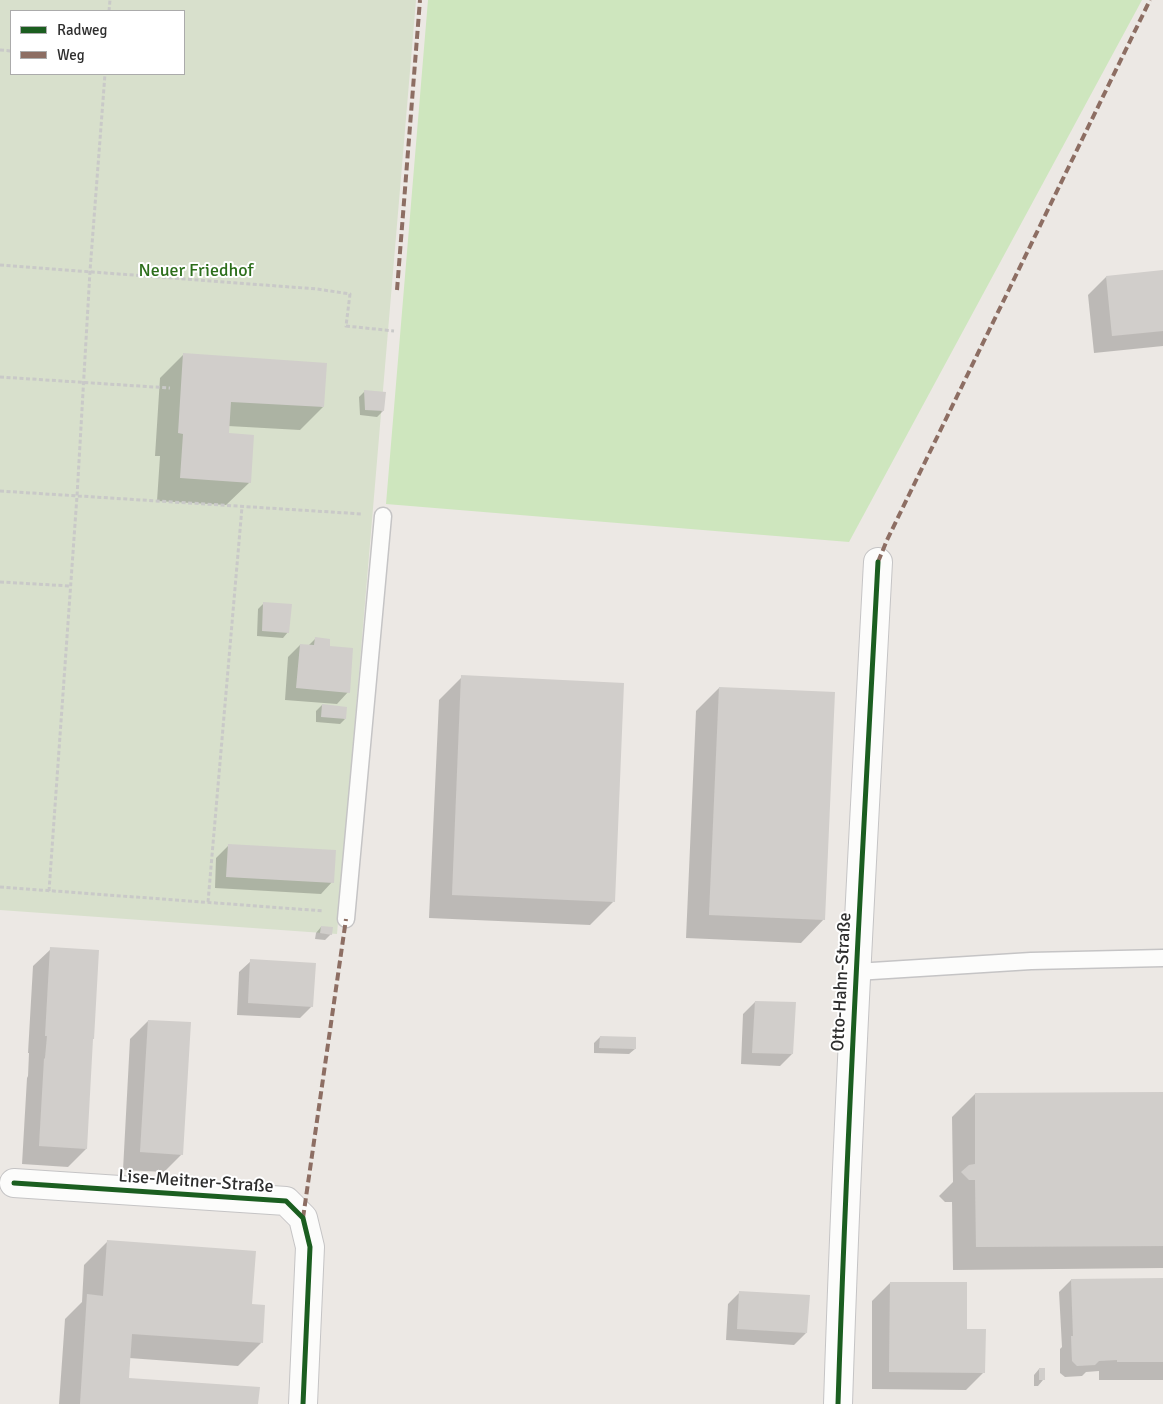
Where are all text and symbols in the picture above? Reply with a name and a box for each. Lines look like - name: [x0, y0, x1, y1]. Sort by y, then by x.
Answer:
- legend: [10, 10, 185, 75]
- text: Radweg: [57, 21, 107, 39]
- text: Weg: [57, 46, 85, 64]
- park label: Neuer Friedhof: [138, 260, 254, 282]
- street label: Otto-Hahn-Straße: [828, 912, 856, 1052]
- street label: Lise-Meitner-Straße: [118, 1166, 274, 1198]

